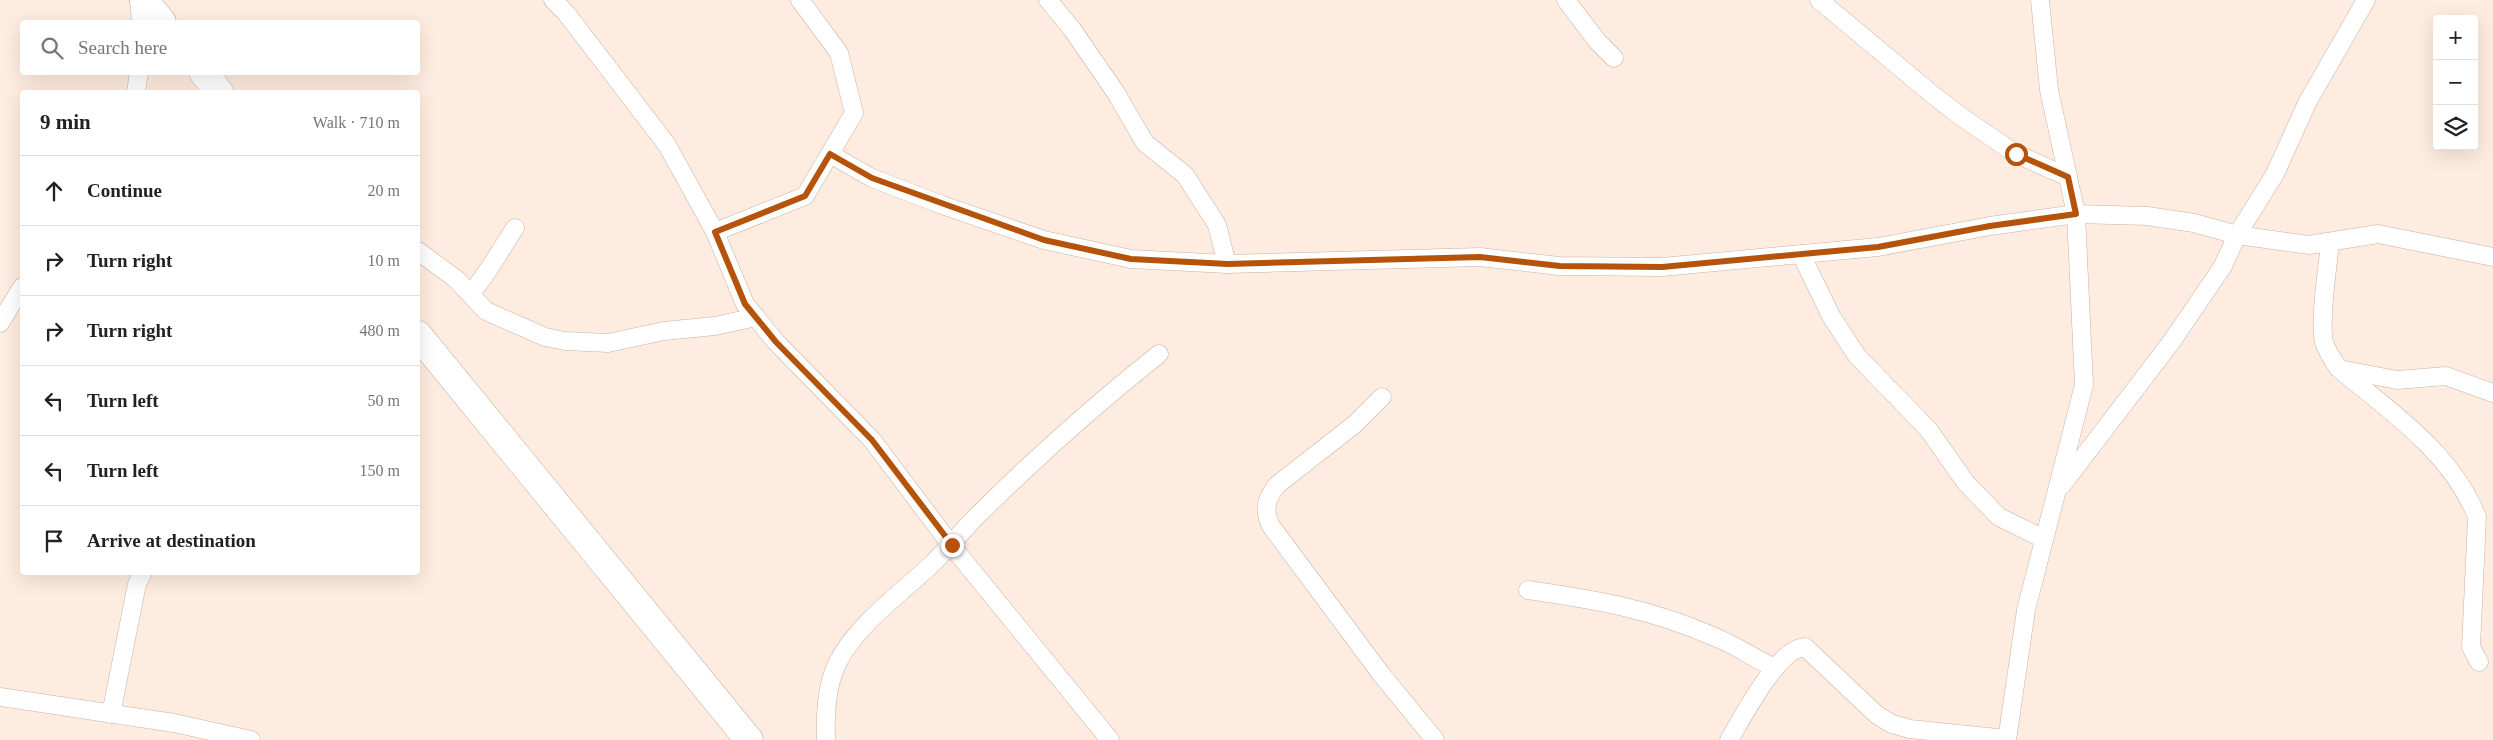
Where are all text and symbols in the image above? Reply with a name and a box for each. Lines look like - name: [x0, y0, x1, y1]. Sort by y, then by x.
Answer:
- map controls: [2433, 15, 2478, 150]
- button: +: [2433, 15, 2478, 60]
- search box: [20, 20, 420, 75]
- icon: search: [38, 34, 66, 62]
- text: Search here: [78, 37, 167, 58]
- button: −: [2433, 60, 2478, 105]
- button: layers: [2433, 105, 2478, 150]
- text: 9 min: [40, 110, 91, 134]
- text: Walk · 710 m: [313, 114, 400, 131]
- route start: [2005, 143, 2028, 166]
- icon: ahead: [40, 177, 68, 205]
- text: Continue: [87, 180, 162, 201]
- text: 20 m: [368, 182, 400, 199]
- icon: right: [40, 247, 68, 275]
- text: Turn right: [87, 250, 172, 271]
- text: 10 m: [368, 252, 400, 269]
- icon: right: [40, 317, 68, 345]
- text: Turn right: [87, 320, 172, 341]
- text: 480 m: [360, 322, 400, 339]
- icon: left: [40, 387, 68, 415]
- text: Turn left: [87, 390, 159, 411]
- text: 50 m: [368, 392, 400, 409]
- icon: left: [40, 457, 68, 485]
- text: Turn left: [87, 460, 159, 481]
- text: 150 m: [360, 462, 400, 479]
- icon: arrive: [40, 527, 68, 555]
- text: Arrive at destination: [87, 530, 256, 551]
- route end: [941, 534, 964, 557]

